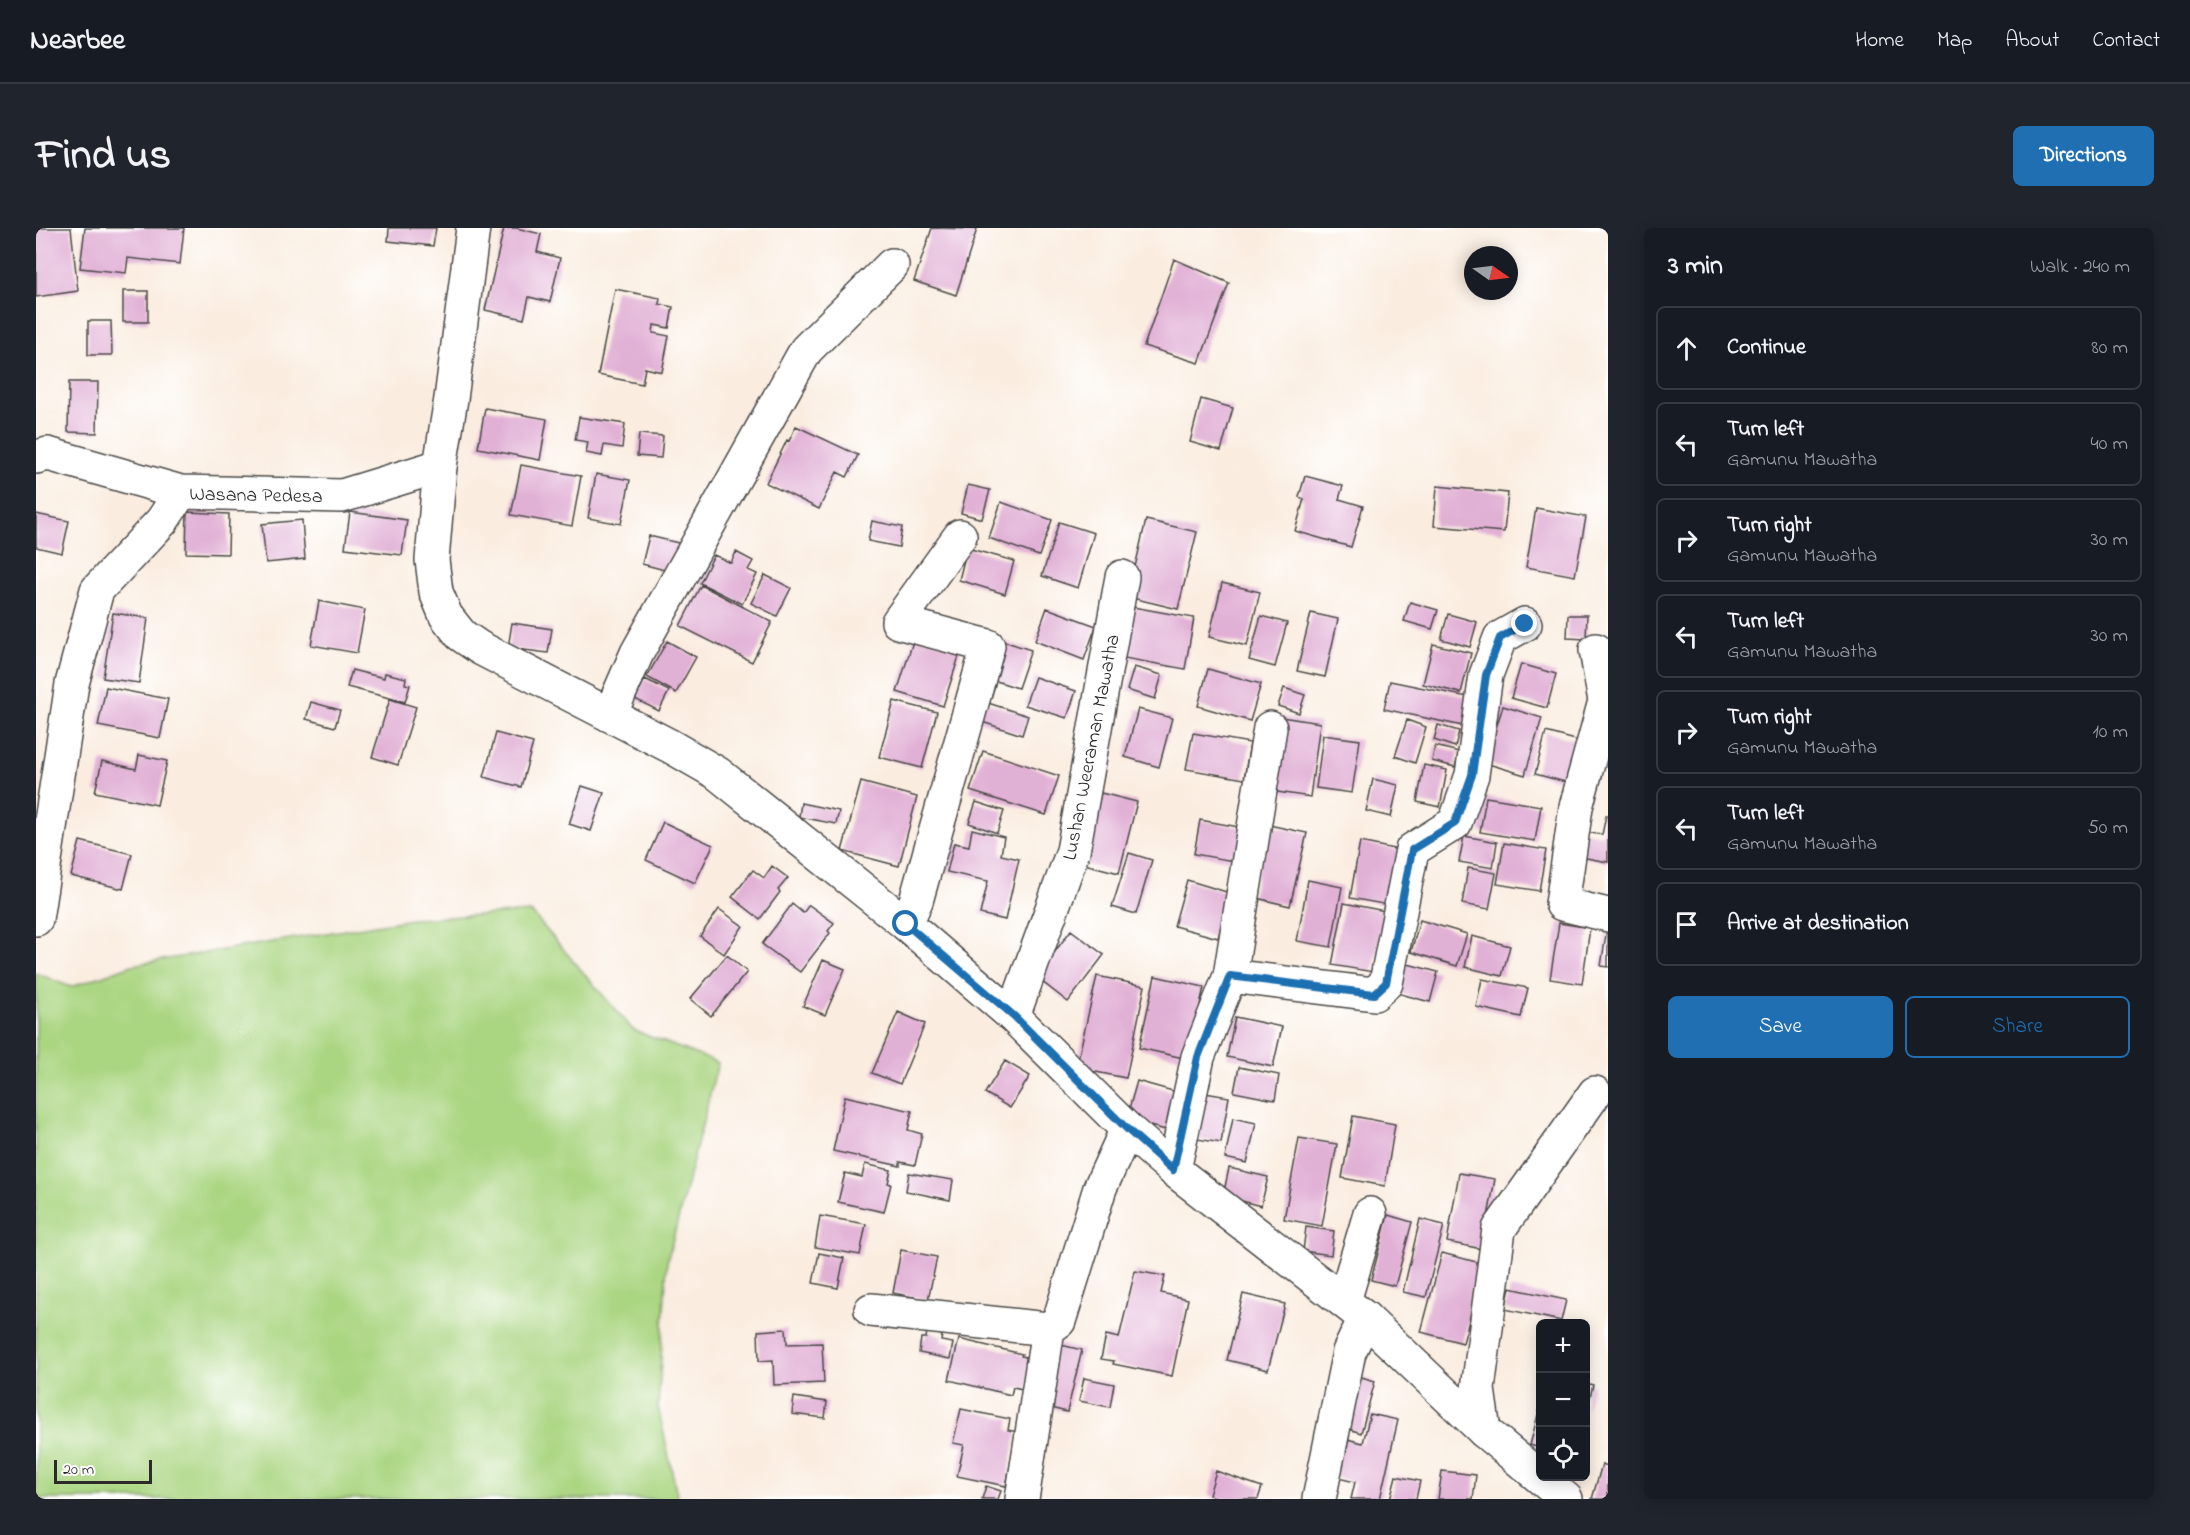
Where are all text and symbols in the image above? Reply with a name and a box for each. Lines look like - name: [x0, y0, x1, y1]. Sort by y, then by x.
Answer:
- text: Nearbee: [30, 21, 125, 62]
- text: Home: [1855, 26, 1904, 56]
- text: Map: [1937, 26, 1972, 56]
- text: About: [2005, 26, 2059, 56]
- text: Contact: [2092, 26, 2160, 56]
- text: Find us: [36, 126, 171, 187]
- button: Directions: [2013, 126, 2154, 186]
- north arrow: [1464, 246, 1518, 300]
- text: 3 min: [1668, 248, 1723, 286]
- text: Walk · 240 m: [2030, 253, 2130, 282]
- icon: ahead: [1670, 332, 1703, 365]
- text: Continue: [1727, 332, 1806, 364]
- text: 80 m: [2091, 334, 2128, 363]
- text: Turn left: [1727, 414, 1804, 446]
- icon: left: [1670, 428, 1703, 461]
- text: 40 m: [2091, 430, 2128, 459]
- text: Gamunu Mawatha: [1727, 446, 1877, 475]
- street label: Wasana Pedesa: [189, 481, 323, 512]
- text: Turn right: [1727, 510, 1812, 542]
- icon: right: [1670, 524, 1703, 557]
- text: 30 m: [2091, 526, 2128, 555]
- text: Gamunu Mawatha: [1727, 542, 1877, 571]
- text: Turn left: [1727, 606, 1804, 638]
- route end: [1511, 610, 1537, 636]
- icon: left: [1670, 620, 1703, 653]
- text: 30 m: [2091, 622, 2128, 651]
- street label: Lushan Weeraman Mawatha: [1056, 632, 1129, 863]
- text: Gamunu Mawatha: [1727, 638, 1877, 667]
- text: Turn right: [1727, 702, 1812, 734]
- icon: right: [1670, 716, 1703, 749]
- text: 10 m: [2092, 718, 2128, 747]
- text: Gamunu Mawatha: [1727, 734, 1877, 763]
- text: Turn left: [1727, 798, 1804, 830]
- icon: left: [1670, 812, 1703, 845]
- text: 50 m: [2087, 814, 2128, 843]
- text: Gamunu Mawatha: [1727, 830, 1877, 859]
- icon: arrive: [1670, 908, 1703, 941]
- text: Arrive at destination: [1727, 908, 1909, 940]
- route start: [892, 910, 918, 936]
- button: Save: [1668, 996, 1893, 1058]
- button: Share: [1905, 996, 2130, 1058]
- map controls: [1536, 1319, 1590, 1481]
- button: +: [1536, 1319, 1590, 1373]
- button: −: [1536, 1373, 1590, 1427]
- button: locate: [1536, 1427, 1590, 1481]
- scale bar: [54, 1457, 152, 1484]
- text: 20 m: [63, 1458, 94, 1482]

